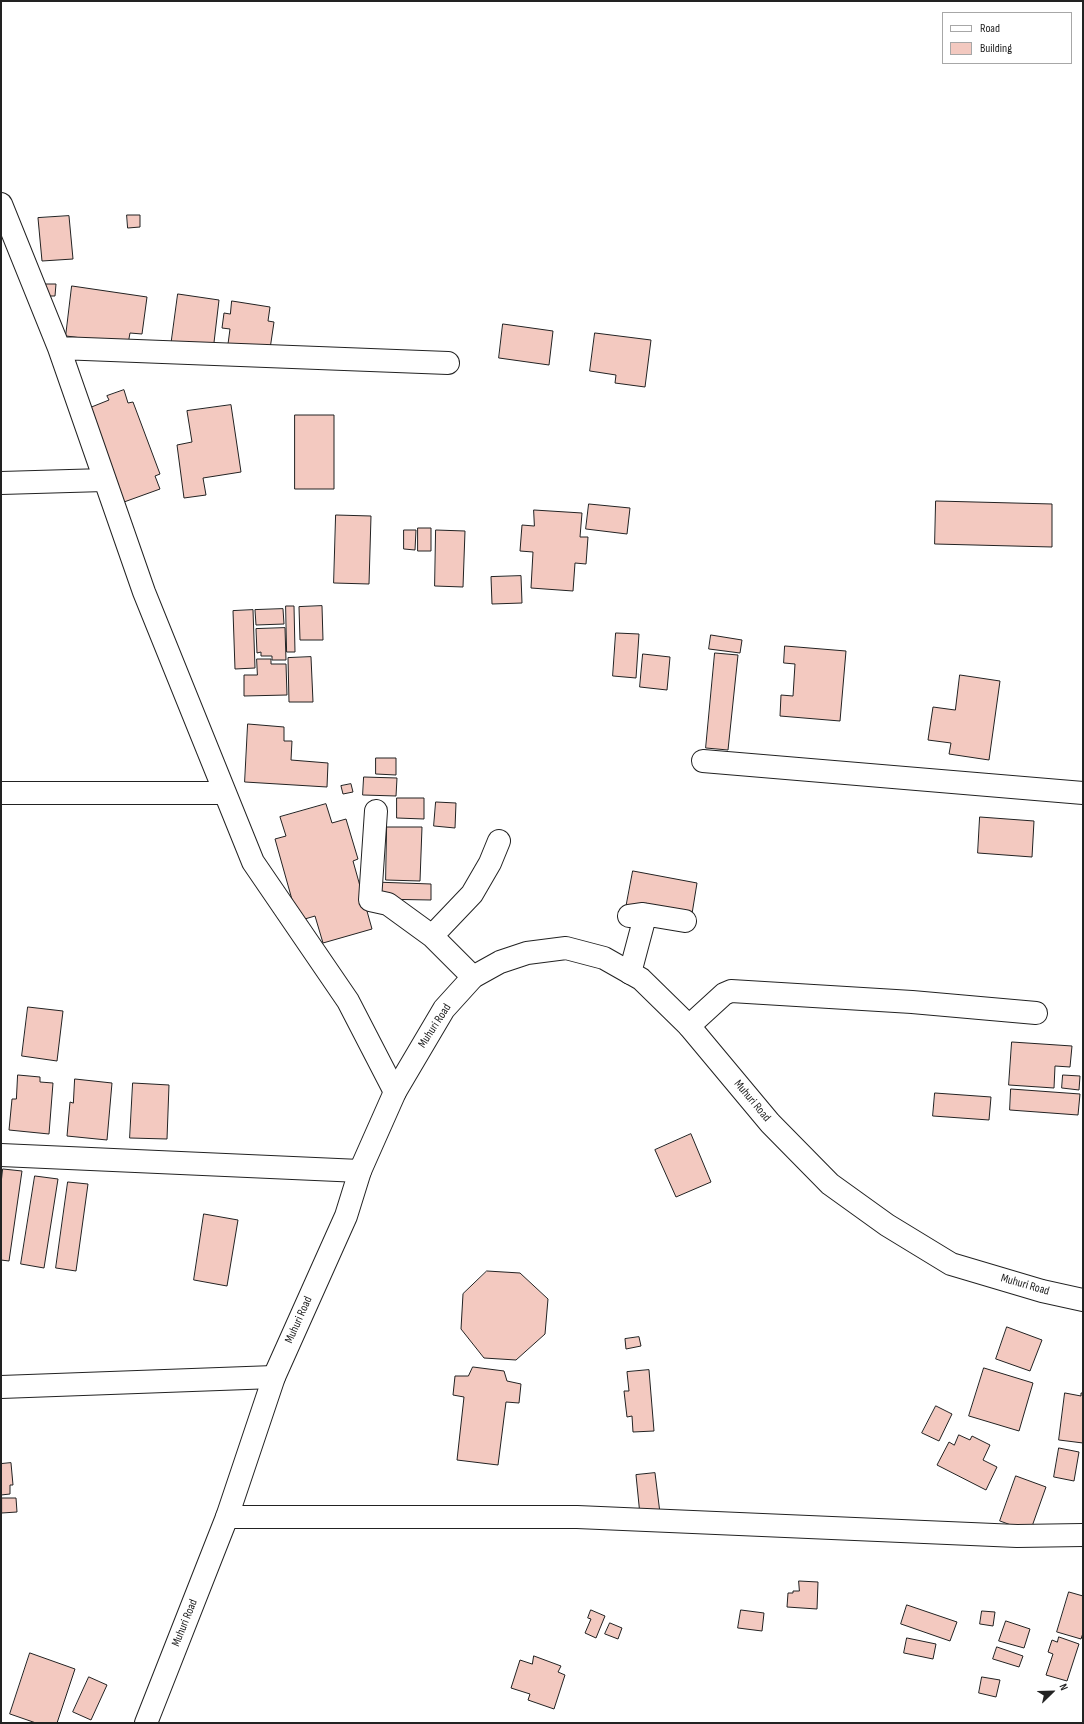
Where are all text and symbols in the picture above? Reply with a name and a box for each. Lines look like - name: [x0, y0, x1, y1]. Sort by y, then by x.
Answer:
- legend: [942, 12, 1072, 64]
- text: Road: [980, 21, 1000, 36]
- text: Building: [980, 41, 1012, 56]
- street label: Muhuri Road: [415, 1001, 455, 1051]
- street label: Muhuri Road: [730, 1077, 774, 1125]
- street label: Muhuri Road: [999, 1271, 1051, 1299]
- street label: Muhuri Road: [282, 1294, 316, 1346]
- street label: Muhuri Road: [169, 1597, 201, 1649]
- north arrow: [1032, 1672, 1072, 1712]
- text: N: [1056, 1682, 1071, 1692]

